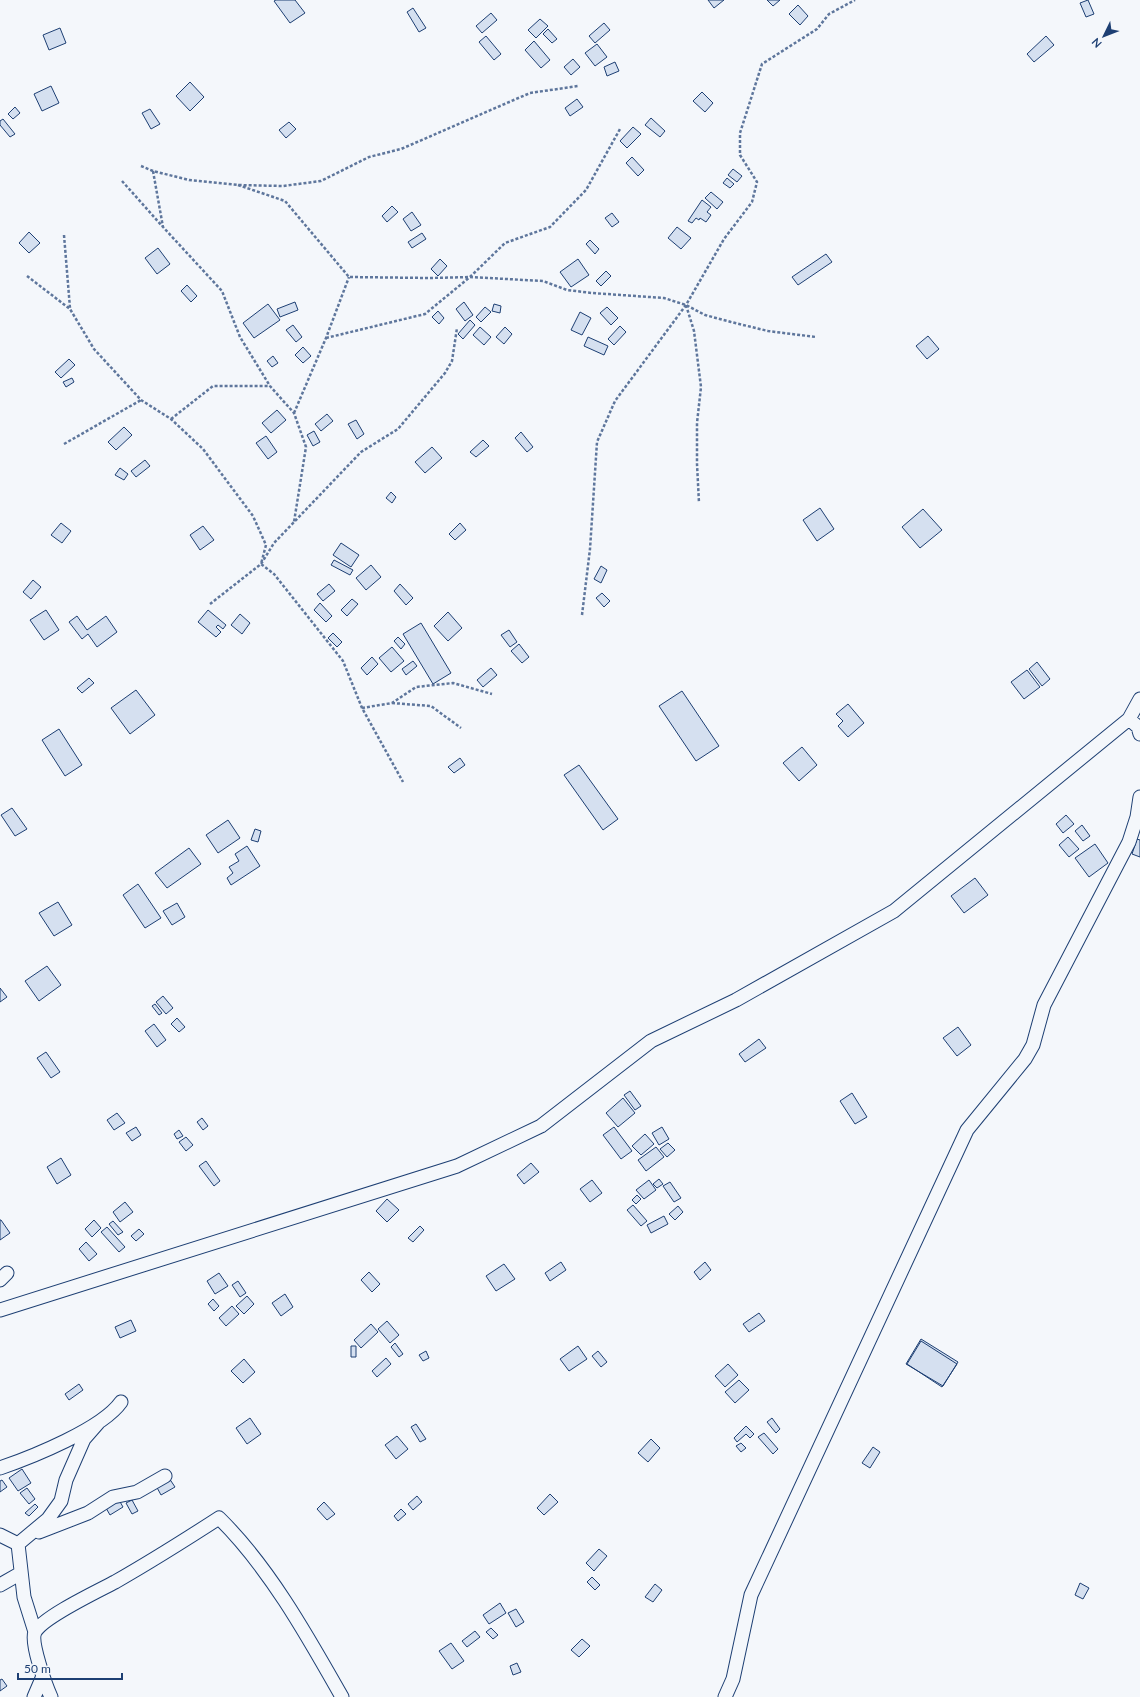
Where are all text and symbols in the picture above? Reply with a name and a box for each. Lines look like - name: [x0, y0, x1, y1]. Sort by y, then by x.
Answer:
- north arrow: [1084, 16, 1124, 56]
- text: N: [1089, 36, 1104, 51]
- scale bar: [18, 1655, 122, 1681]
- text: 50 m: [24, 1661, 51, 1676]

